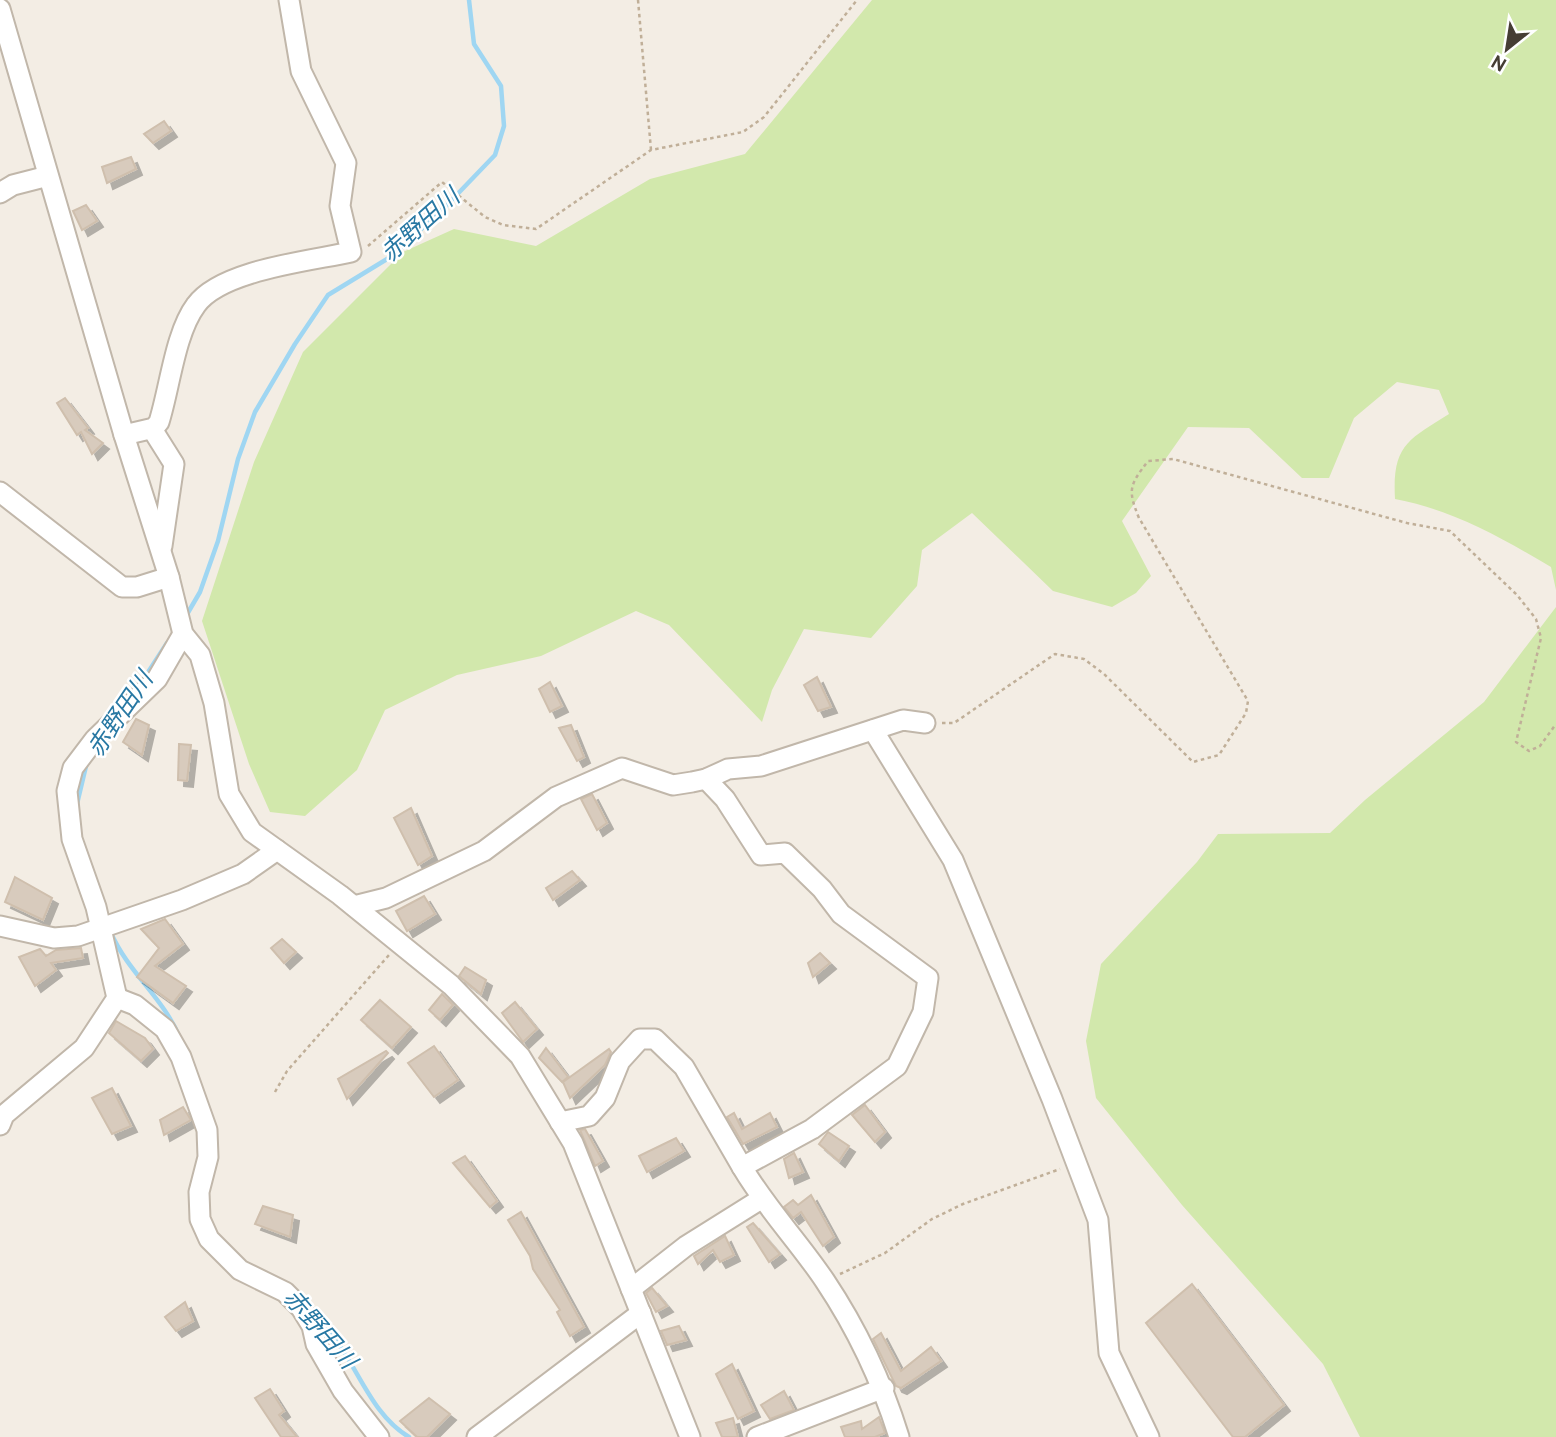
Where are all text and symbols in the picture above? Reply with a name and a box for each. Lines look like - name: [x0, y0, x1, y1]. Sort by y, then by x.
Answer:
- north arrow: [1472, 14, 1542, 84]
- text: N: [1488, 48, 1511, 76]
- water label: 赤野田川: [376, 181, 469, 270]
- water label: 赤野田川: [82, 664, 163, 763]
- water label: 赤野田川: [276, 1284, 363, 1379]

